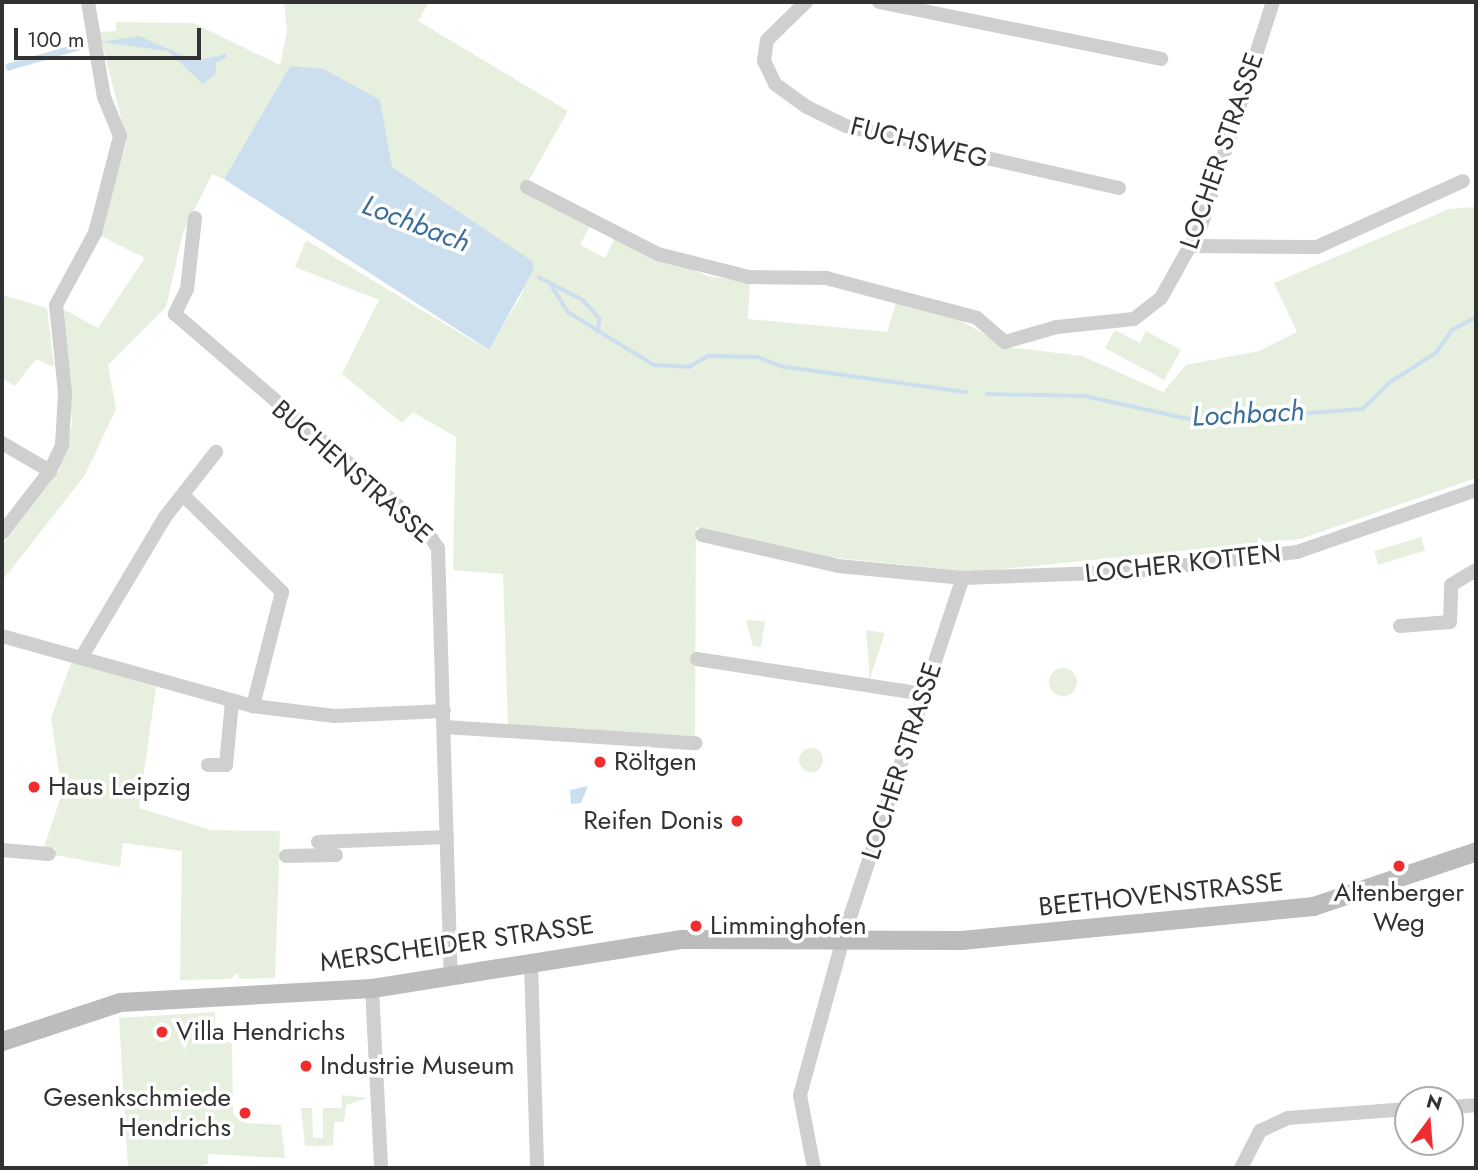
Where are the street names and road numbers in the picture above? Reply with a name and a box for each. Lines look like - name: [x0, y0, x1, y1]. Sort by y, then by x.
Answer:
- street label: LOCHER STRASSE: [1174, 49, 1270, 253]
- street label: FUCHSWEG: [847, 111, 991, 175]
- street label: BUCHENSTRASSE: [265, 394, 439, 550]
- street label: LOCHER KOTTEN: [1083, 538, 1283, 590]
- street label: LOCHER STRASSE: [855, 659, 949, 863]
- street label: BEETHOVENSTRASSE: [1037, 867, 1285, 923]
- street label: MERSCHEIDER STRASSE: [318, 909, 596, 979]

